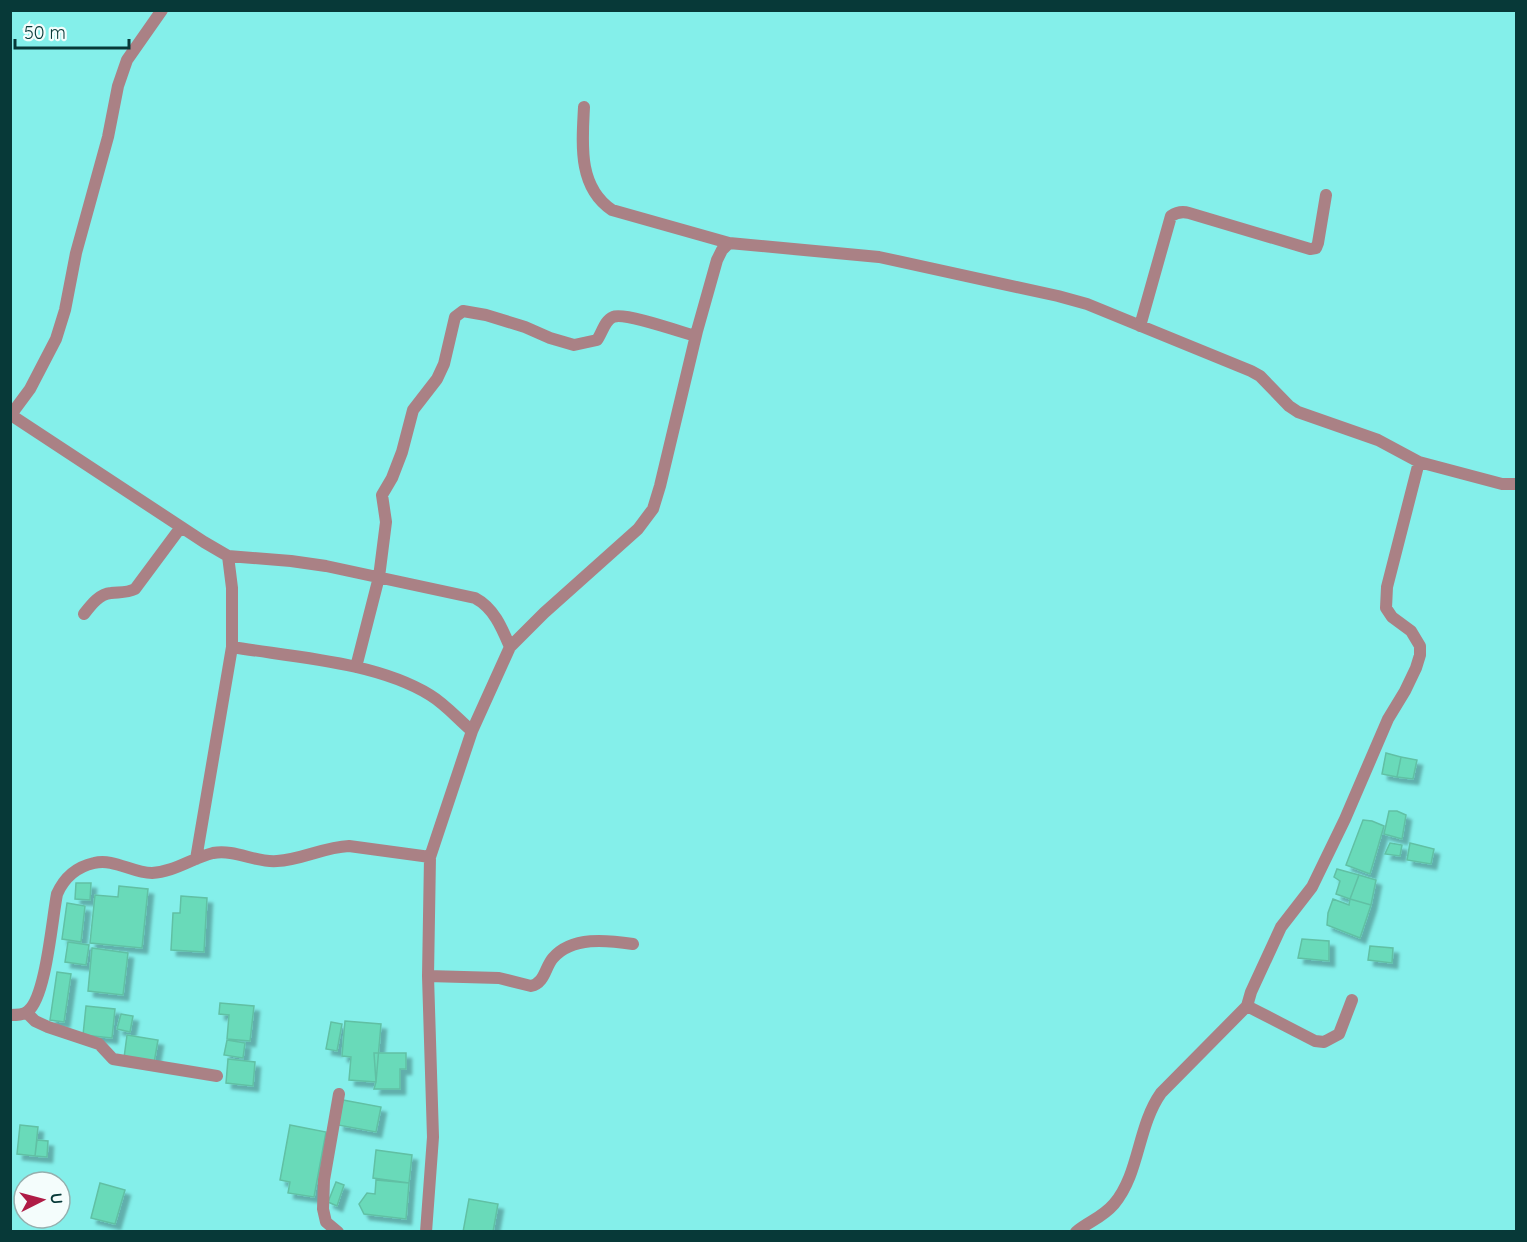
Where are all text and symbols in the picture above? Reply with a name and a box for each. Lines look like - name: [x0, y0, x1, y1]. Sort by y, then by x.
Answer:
- scale bar: [15, 12, 129, 50]
- text: 50 m: [24, 21, 66, 44]
- north arrow: [12, 1170, 72, 1230]
- text: U: [46, 1192, 67, 1205]

